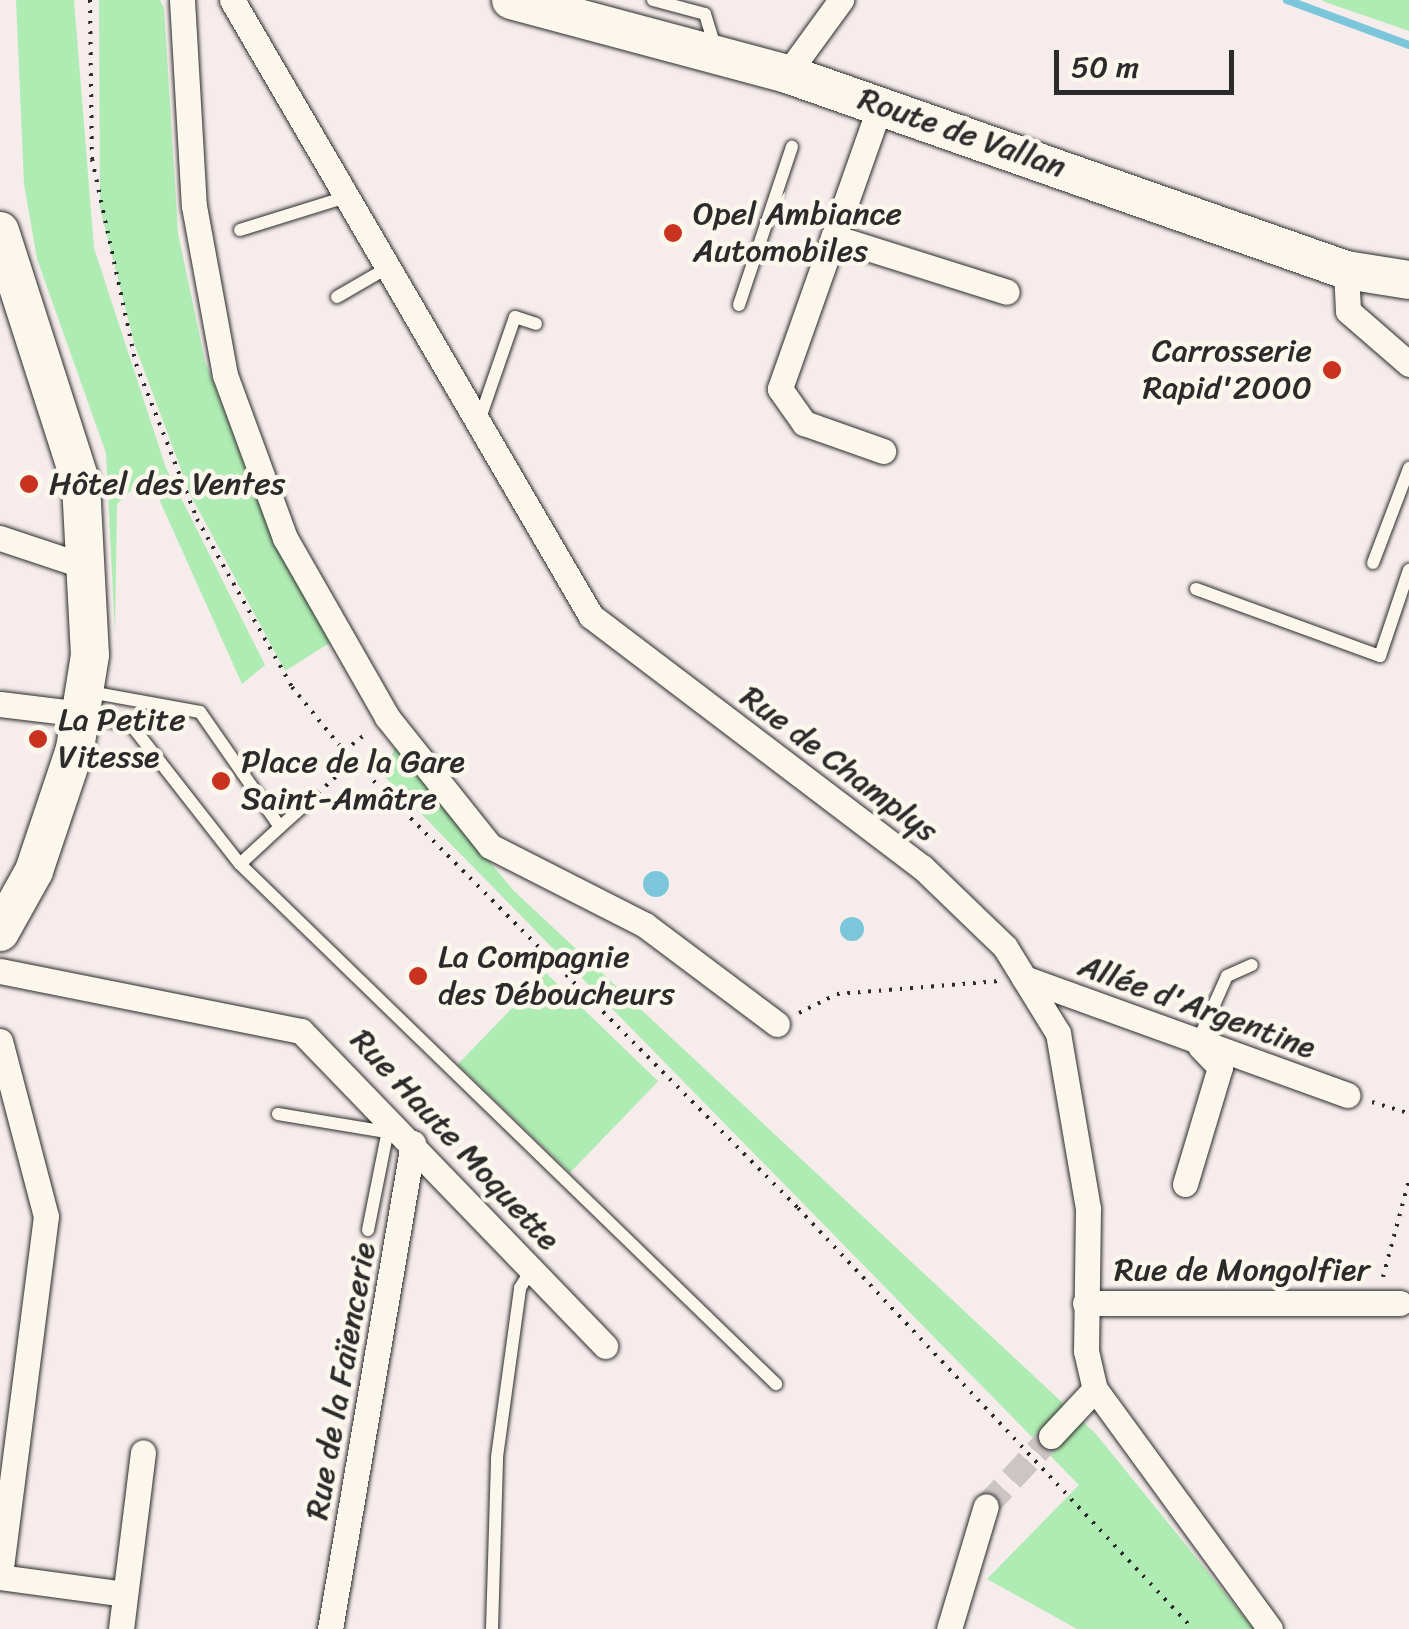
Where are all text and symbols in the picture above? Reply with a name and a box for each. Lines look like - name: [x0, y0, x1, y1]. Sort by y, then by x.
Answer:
- scale bar: [1059, 30, 1239, 92]
- text: 50 m: [1071, 40, 1139, 94]
- street label: Route de Vallan: [853, 80, 1071, 186]
- place label: Opel Ambiance Automobiles: [693, 196, 901, 271]
- marker: Opel Ambiance Automobiles: [662, 222, 684, 244]
- place label: Carrosserie Rapid'2000: [1143, 333, 1312, 408]
- marker: Carrosserie Rapid'2000: [1321, 359, 1343, 381]
- place label: Hôtel des Ventes: [49, 465, 286, 503]
- marker: Hôtel des Ventes: [18, 473, 40, 495]
- street label: Rue de Champlys: [733, 678, 945, 850]
- place label: La Petite Vitesse: [58, 702, 185, 777]
- marker: La Petite Vitesse: [27, 728, 49, 750]
- place label: Place de la Gare Saint-Amâtre: [241, 744, 467, 819]
- marker: Place de la Gare Saint-Amâtre: [210, 770, 232, 792]
- place label: La Compagnie des Déboucheurs: [438, 939, 674, 1014]
- street label: Allée d'Argentine: [1073, 946, 1321, 1068]
- marker: La Compagnie des Déboucheurs: [407, 965, 429, 987]
- street label: Rue Haute Moquette: [343, 1021, 567, 1259]
- street label: Rue de la Faïencerie: [298, 1239, 384, 1523]
- street label: Rue de Mongolfier: [1114, 1251, 1370, 1289]

